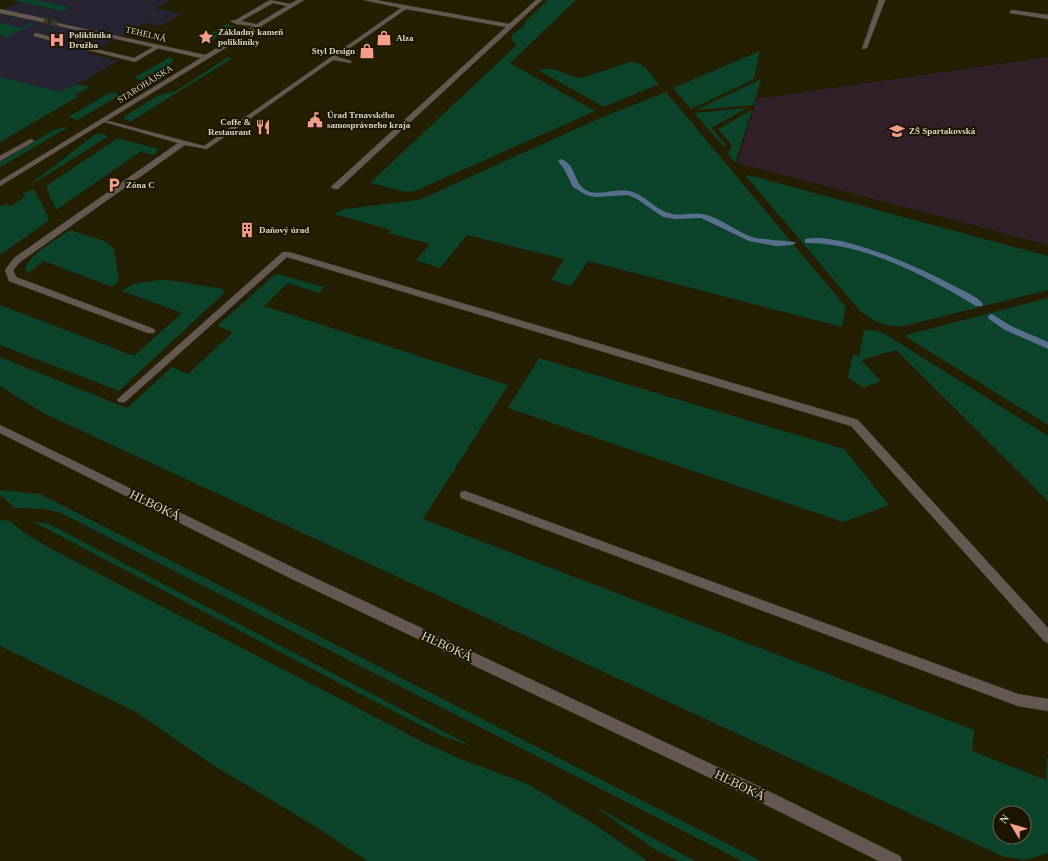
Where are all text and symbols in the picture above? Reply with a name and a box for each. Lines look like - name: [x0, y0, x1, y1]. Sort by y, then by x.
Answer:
- street label: TEHELNÁ: [125, 24, 168, 44]
- place label: Základný kameň polikliniky: [218, 27, 283, 47]
- place icon: Základný kameň polikliniky: [197, 28, 215, 46]
- shop icon: Alza: [375, 29, 393, 47]
- place label: Poliklinika Družba: [69, 30, 112, 50]
- hospital icon: Poliklinika Družba: [48, 31, 66, 49]
- place label: Alza: [396, 33, 414, 43]
- shop icon: Styl Design: [358, 42, 376, 60]
- place label: Styl Design: [312, 46, 355, 56]
- street label: STAROHÁJSKA: [116, 63, 175, 105]
- place label: Úrad Trnavského samosprávneho kraja: [327, 110, 411, 130]
- public building icon: Úrad Trnavského samosprávneho kraja: [306, 111, 324, 129]
- place label: Coffe & Restaurant: [208, 117, 251, 137]
- restaurant icon: Coffe & Restaurant: [254, 118, 272, 136]
- school or university icon: ZŠ Spartakovská: [888, 122, 906, 140]
- place label: ZŠ Spartakovská: [909, 126, 976, 136]
- parking icon: Zóna C: [105, 176, 123, 194]
- place label: Zóna C: [126, 180, 155, 190]
- building icon: Daňový úrad: [238, 221, 256, 239]
- place label: Daňový úrad: [259, 225, 309, 235]
- street label: HLBOKÁ: [127, 486, 183, 524]
- street label: HLBOKÁ: [419, 628, 475, 664]
- street label: HLBOKÁ: [712, 766, 768, 804]
- north arrow: [992, 805, 1032, 845]
- text: N: [997, 812, 1011, 826]

